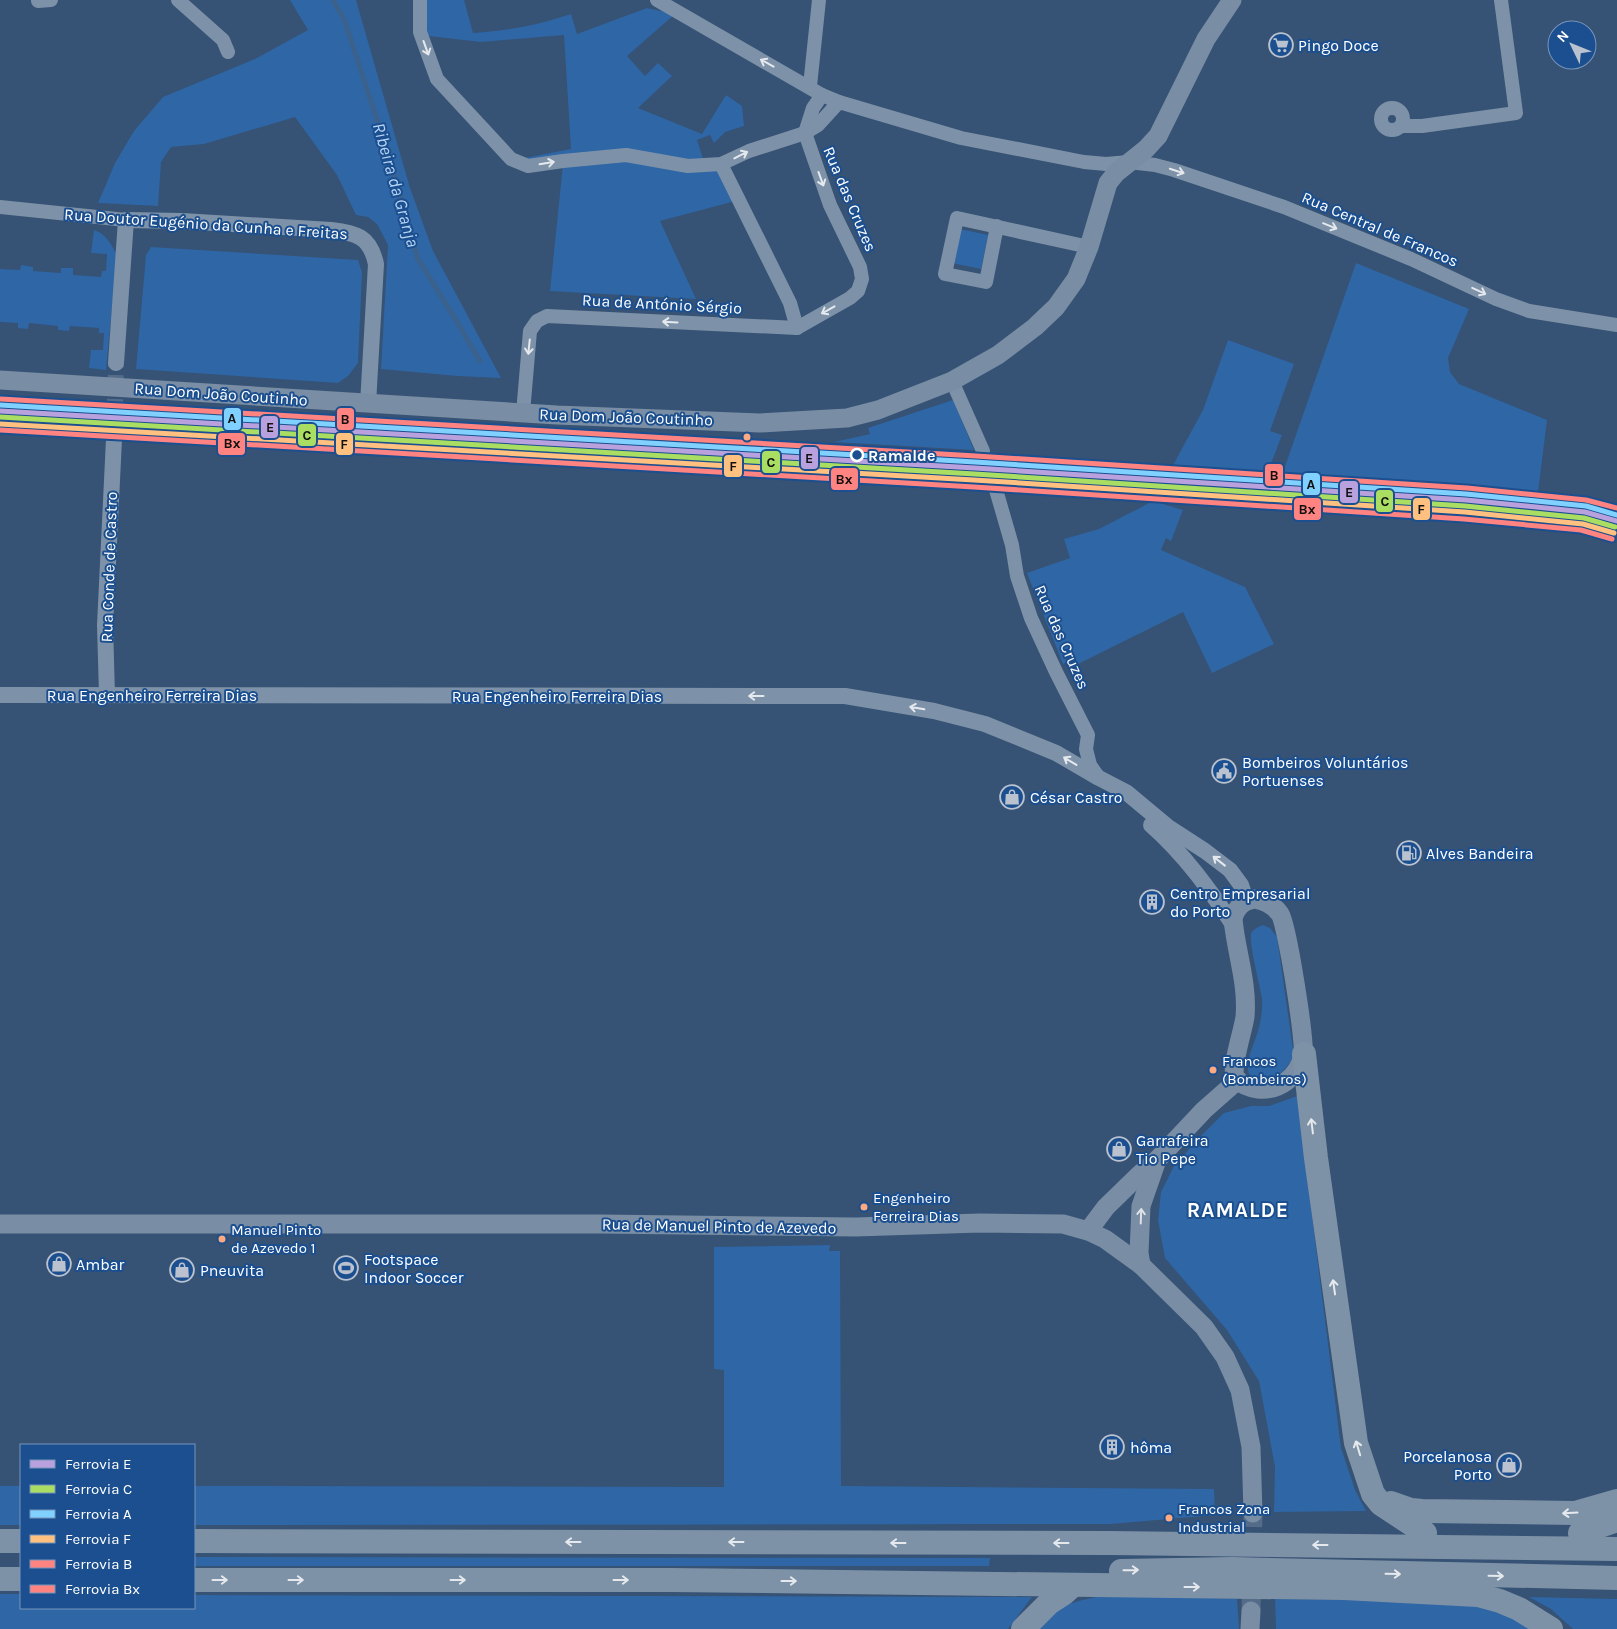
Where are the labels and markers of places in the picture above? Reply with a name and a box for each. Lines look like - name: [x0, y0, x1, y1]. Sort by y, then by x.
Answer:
- supermarket icon: Pingo Doce: [1268, 32, 1294, 58]
- place label: Pingo Doce: [1298, 36, 1379, 55]
- unlabelled marker: [742, 432, 752, 442]
- place label: Ramalde: [868, 446, 935, 465]
- marker: Ramalde: [850, 448, 864, 462]
- place label: Bombeiros Voluntários Portuenses: [1242, 753, 1408, 790]
- public building icon: Bombeiros Voluntários Portuenses: [1211, 758, 1237, 784]
- shop icon: César Castro: [999, 784, 1025, 810]
- place label: César Castro: [1030, 788, 1122, 807]
- fuel station icon: Alves Bandeira: [1396, 840, 1422, 866]
- place label: Alves Bandeira: [1426, 844, 1534, 863]
- place label: Centro Empresarial do Porto: [1170, 884, 1310, 921]
- building icon: Centro Empresarial do Porto: [1139, 889, 1165, 915]
- place label: Francos (Bombeiros): [1222, 1052, 1307, 1088]
- marker: Francos (Bombeiros): [1208, 1065, 1218, 1075]
- place label: Garrafeira Tio Pepe: [1136, 1131, 1209, 1168]
- shop icon: Garrafeira Tio Pepe: [1106, 1136, 1132, 1162]
- place label: Engenheiro Ferreira Dias: [873, 1189, 959, 1225]
- marker: Engenheiro Ferreira Dias: [859, 1202, 869, 1212]
- place label: Manuel Pinto de Azevedo 1: [231, 1221, 321, 1257]
- marker: Manuel Pinto de Azevedo 1: [217, 1234, 227, 1244]
- place label: Footspace Indoor Soccer: [364, 1250, 464, 1287]
- shop icon: Ambar: [46, 1251, 72, 1277]
- place label: Ambar: [76, 1255, 124, 1274]
- sports icon: Footspace Indoor Soccer: [333, 1255, 359, 1281]
- shop icon: Pneuvita: [169, 1257, 195, 1283]
- place label: Pneuvita: [200, 1261, 264, 1280]
- building icon: hôma: [1099, 1434, 1125, 1460]
- place label: hôma: [1130, 1438, 1172, 1457]
- place label: Porcelanosa Porto: [1403, 1447, 1492, 1484]
- shop icon: Porcelanosa Porto: [1496, 1452, 1522, 1478]
- place label: Francos Zona Industrial: [1178, 1500, 1270, 1536]
- marker: Francos Zona Industrial: [1164, 1513, 1174, 1523]

